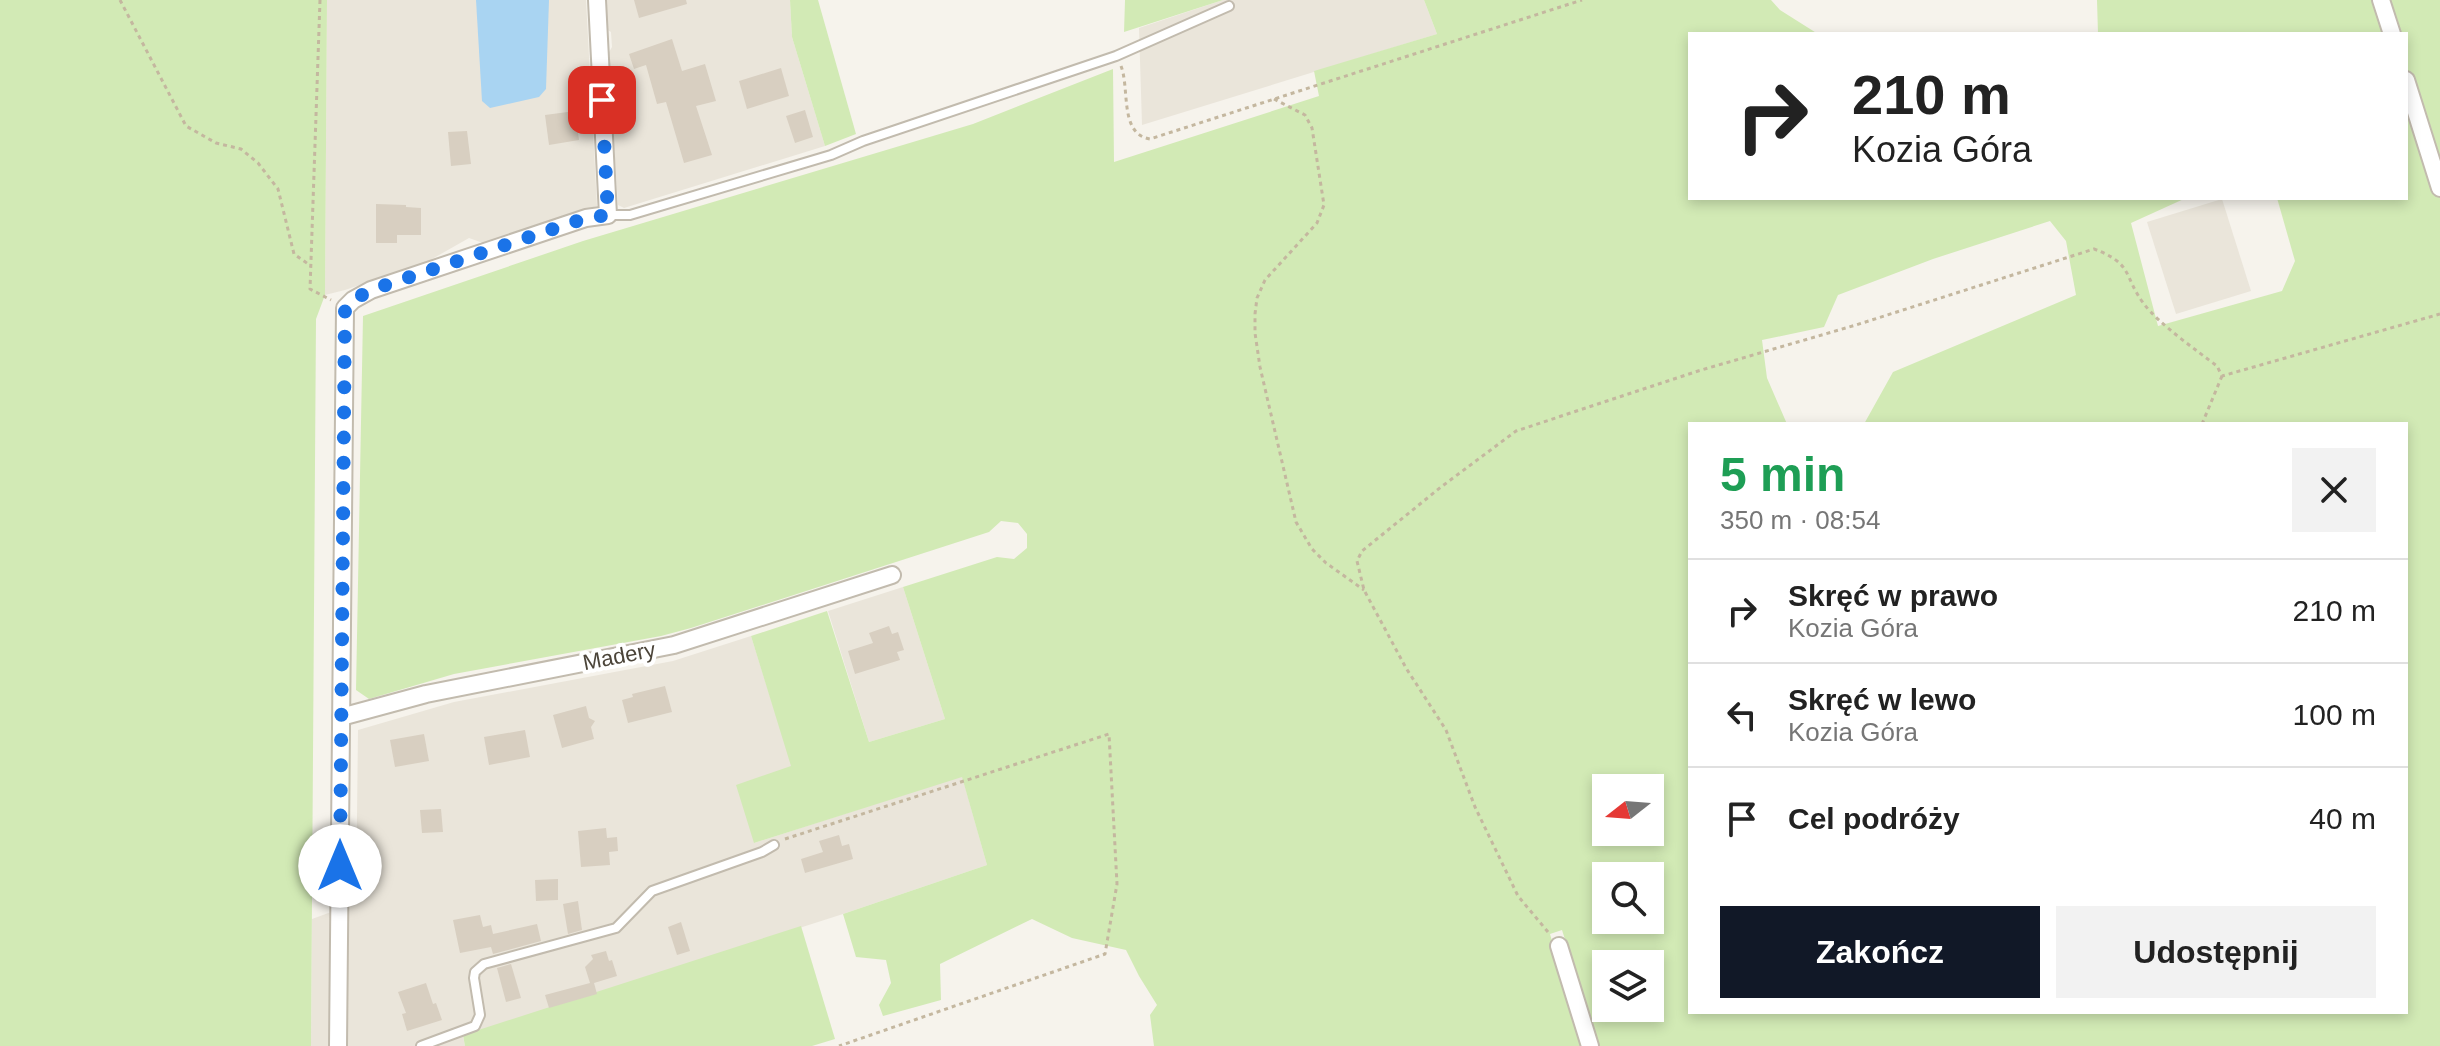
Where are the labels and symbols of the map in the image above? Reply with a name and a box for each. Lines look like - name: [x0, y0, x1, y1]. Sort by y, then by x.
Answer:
- pin: [568, 66, 636, 134]
- street label: Madery: [581, 637, 657, 675]
- north arrow: [1592, 774, 1664, 846]
- position arrow: [298, 824, 382, 908]

